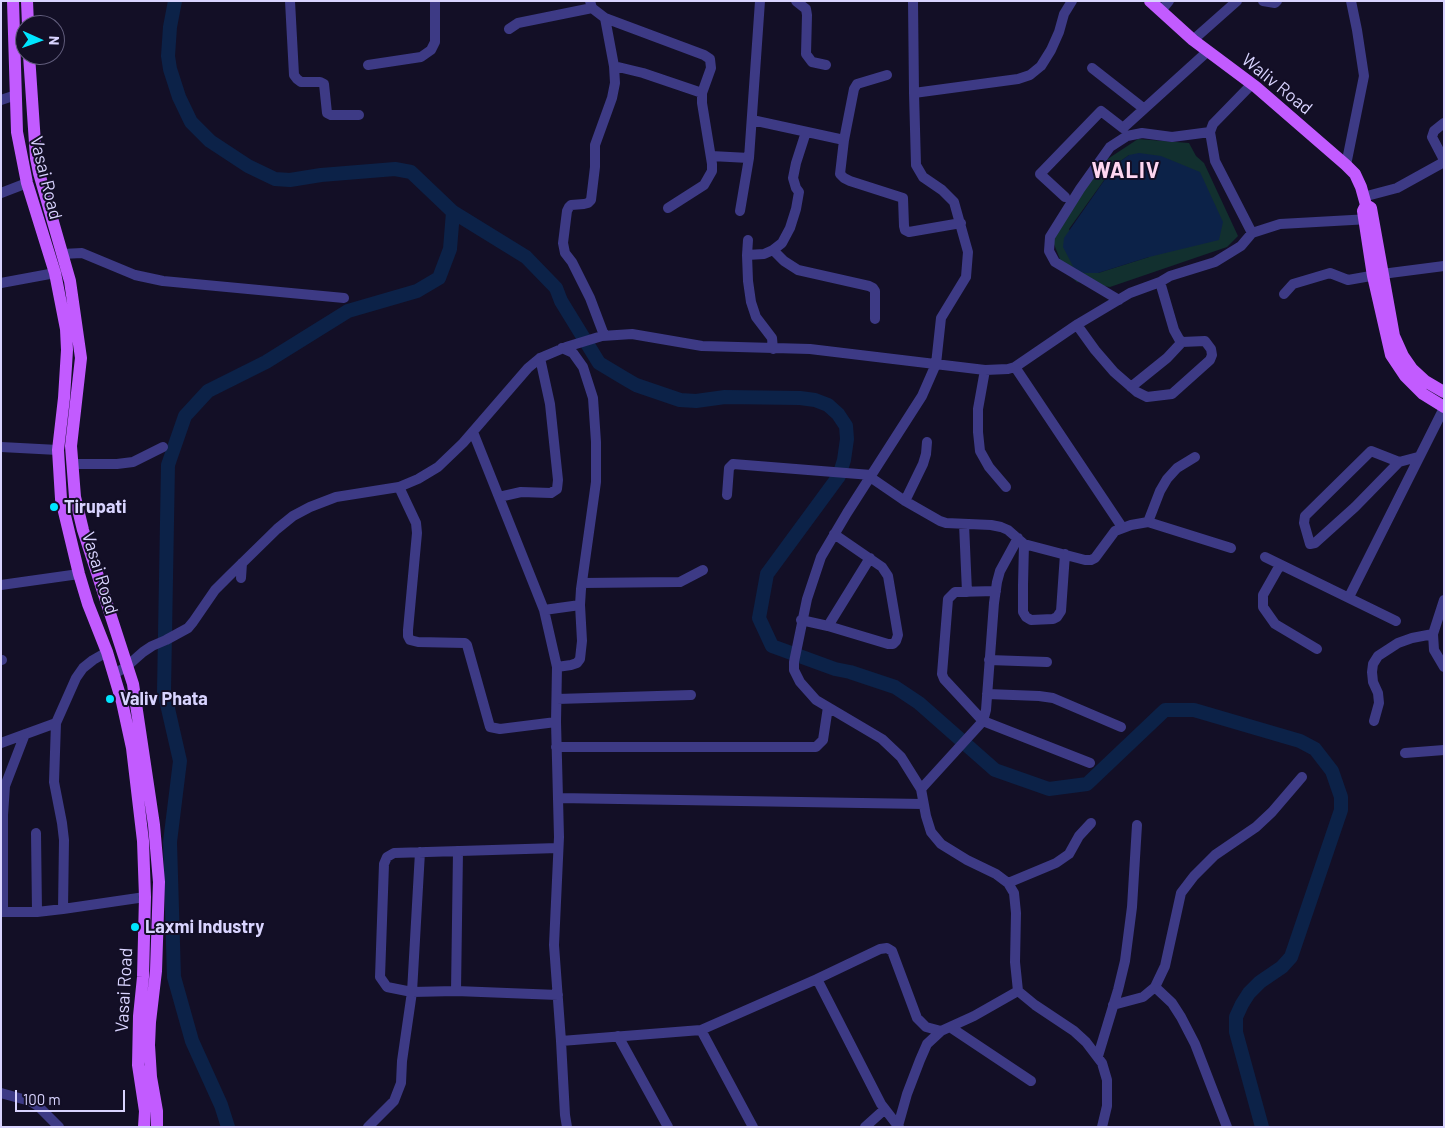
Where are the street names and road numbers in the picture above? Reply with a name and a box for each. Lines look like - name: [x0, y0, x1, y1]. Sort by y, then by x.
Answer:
- street label: Waliv Road: [1237, 49, 1317, 119]
- street label: Vasai Road: [25, 134, 67, 222]
- street label: Vasai Road: [77, 529, 123, 617]
- street label: Vasai Road: [111, 947, 137, 1033]

